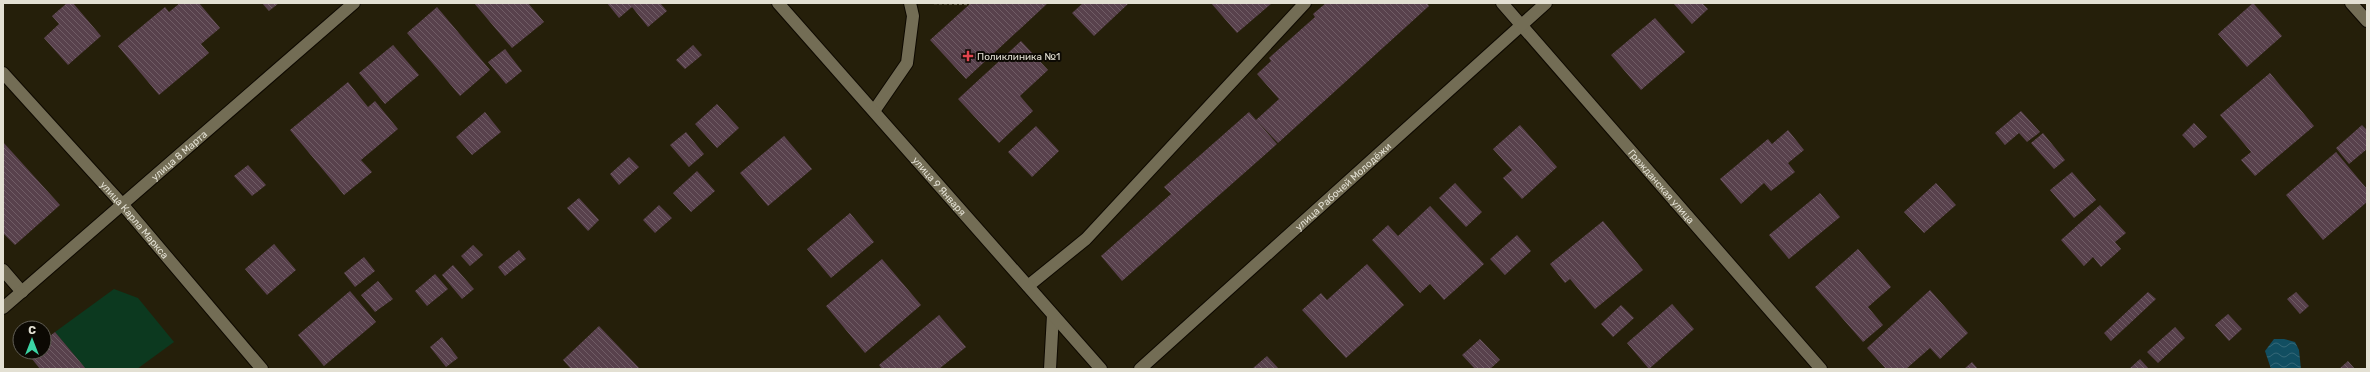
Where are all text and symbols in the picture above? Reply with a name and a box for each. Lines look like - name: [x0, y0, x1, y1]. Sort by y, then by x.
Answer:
- marker: Поликлиника №1: [962, 50, 974, 62]
- place label: Поликлиника №1: [977, 51, 1060, 63]
- street label: улица 8 Марта: [149, 128, 210, 183]
- street label: улица Рабочей Молодёжи: [1293, 141, 1394, 233]
- street label: Гражданская улица: [1625, 147, 1697, 226]
- street label: улица 9 Января: [909, 155, 968, 219]
- street label: улица Карла Маркса: [97, 179, 171, 261]
- north arrow: [12, 320, 52, 360]
- text: С: [28, 324, 36, 337]

